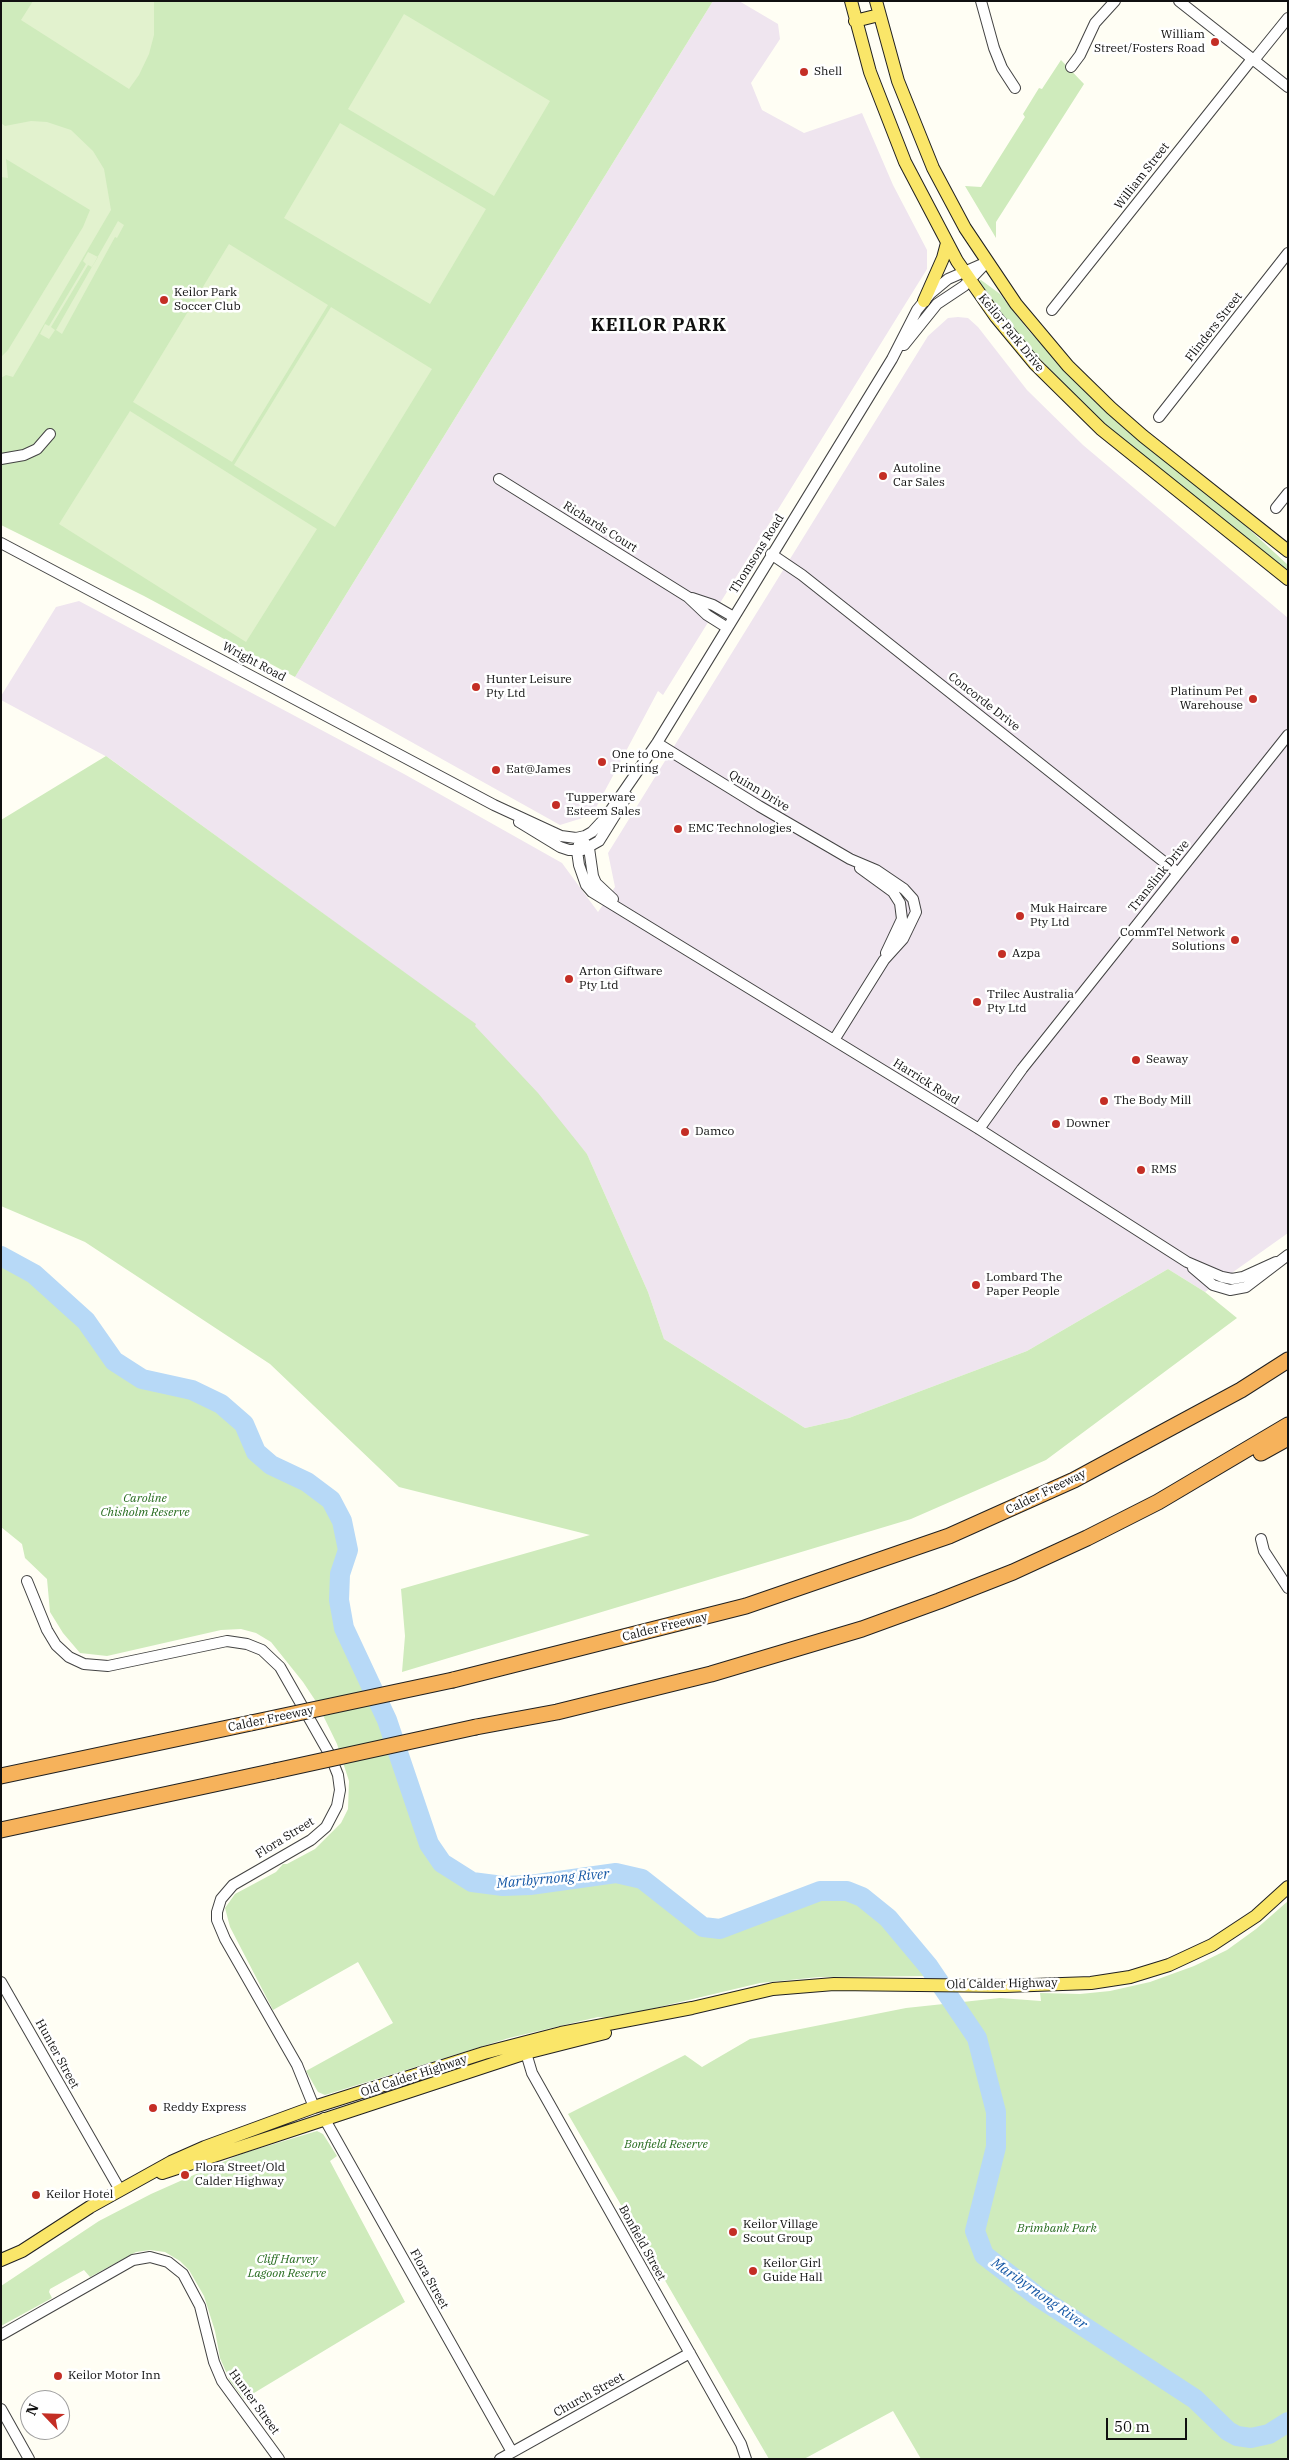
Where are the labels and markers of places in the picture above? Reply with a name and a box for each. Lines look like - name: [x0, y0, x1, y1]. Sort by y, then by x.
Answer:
- place label: William Street/Fosters Road: [1094, 28, 1205, 56]
- marker: William Street/Fosters Road: [1209, 36, 1221, 48]
- place label: Shell: [814, 65, 842, 79]
- marker: Shell: [798, 66, 810, 78]
- place label: Keilor Park Soccer Club: [174, 286, 241, 314]
- marker: Keilor Park Soccer Club: [158, 294, 170, 306]
- place label: Autoline Car Sales: [893, 462, 945, 490]
- marker: Autoline Car Sales: [877, 470, 889, 482]
- place label: Hunter Leisure Pty Ltd: [486, 673, 572, 701]
- marker: Hunter Leisure Pty Ltd: [470, 681, 482, 693]
- place label: Platinum Pet Warehouse: [1170, 685, 1243, 713]
- marker: Platinum Pet Warehouse: [1247, 693, 1259, 705]
- place label: One to One Printing: [612, 748, 674, 776]
- marker: One to One Printing: [596, 756, 608, 768]
- place label: Eat@James: [506, 763, 571, 777]
- marker: Eat@James: [490, 764, 502, 776]
- place label: Tupperware Esteem Sales: [566, 791, 640, 819]
- marker: Tupperware Esteem Sales: [550, 799, 562, 811]
- place label: EMC Technologies: [688, 822, 792, 836]
- marker: EMC Technologies: [672, 823, 684, 835]
- place label: Muk Haircare Pty Ltd: [1030, 902, 1107, 930]
- marker: Muk Haircare Pty Ltd: [1014, 910, 1026, 922]
- place label: CommTel Network Solutions: [1120, 926, 1225, 954]
- marker: CommTel Network Solutions: [1229, 934, 1241, 946]
- place label: Azpa: [1012, 947, 1041, 961]
- marker: Azpa: [996, 948, 1008, 960]
- place label: Arton Giftware Pty Ltd: [579, 965, 662, 993]
- marker: Arton Giftware Pty Ltd: [563, 973, 575, 985]
- place label: Trilec Australia Pty Ltd: [987, 988, 1074, 1016]
- marker: Trilec Australia Pty Ltd: [971, 996, 983, 1008]
- place label: Seaway: [1146, 1053, 1188, 1067]
- marker: Seaway: [1130, 1054, 1142, 1066]
- place label: The Body Mill: [1114, 1094, 1191, 1108]
- marker: The Body Mill: [1098, 1095, 1110, 1107]
- place label: Downer: [1066, 1117, 1110, 1131]
- marker: Downer: [1050, 1118, 1062, 1130]
- place label: Damco: [695, 1125, 734, 1139]
- marker: Damco: [679, 1126, 691, 1138]
- place label: RMS: [1151, 1163, 1177, 1177]
- marker: RMS: [1135, 1164, 1147, 1176]
- place label: Lombard The Paper People: [986, 1271, 1062, 1299]
- marker: Lombard The Paper People: [970, 1279, 982, 1291]
- place label: Reddy Express: [163, 2101, 246, 2115]
- marker: Reddy Express: [147, 2102, 159, 2114]
- place label: Flora Street/Old Calder Highway: [195, 2161, 285, 2189]
- marker: Flora Street/Old Calder Highway: [179, 2169, 191, 2181]
- place label: Keilor Hotel: [46, 2188, 113, 2202]
- marker: Keilor Hotel: [30, 2189, 42, 2201]
- place label: Keilor Village Scout Group: [743, 2218, 818, 2246]
- marker: Keilor Village Scout Group: [727, 2226, 739, 2238]
- place label: Keilor Girl Guide Hall: [763, 2257, 823, 2285]
- marker: Keilor Girl Guide Hall: [747, 2265, 759, 2277]
- place label: Keilor Motor Inn: [68, 2369, 161, 2383]
- marker: Keilor Motor Inn: [52, 2370, 64, 2382]

